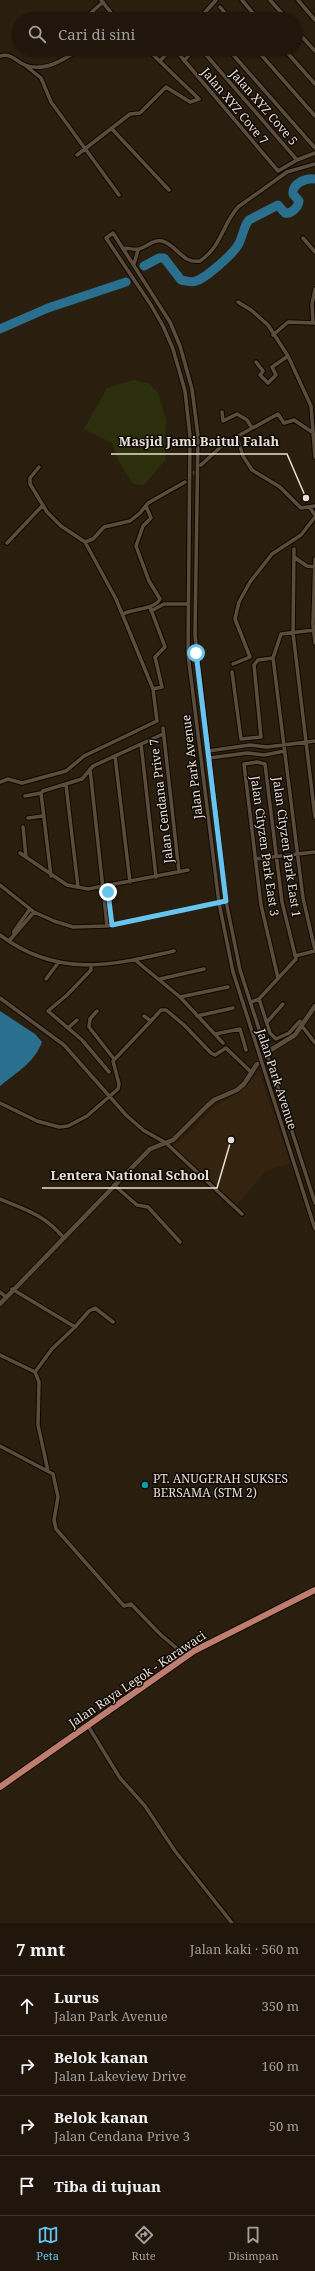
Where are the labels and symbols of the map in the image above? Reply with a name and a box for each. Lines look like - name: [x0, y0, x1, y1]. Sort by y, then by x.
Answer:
- street label: Jalan XYZ Cove 7: [197, 63, 272, 148]
- street label: Jalan XYZ Cove 5: [226, 65, 302, 149]
- callout: Masjid Jami Baitul Falah: [111, 429, 287, 454]
- text: Masjid Jami Baitul Falah: [119, 432, 280, 450]
- route start: [187, 644, 205, 662]
- street label: Jalan Park Avenue: [177, 714, 207, 821]
- street label: Jalan Cendana Prive 7: [145, 737, 177, 865]
- street label: Jalan Cityzen Park East 3: [247, 774, 283, 918]
- street label: Jalan Cityzen Park East 1: [269, 775, 305, 918]
- route end: [99, 883, 117, 901]
- street label: Jalan Park Avenue: [252, 1025, 301, 1132]
- callout: Lentera National School: [42, 1163, 217, 1188]
- text: Lentera National School: [51, 1166, 210, 1184]
- place label: PT. ANUGERAH SUKSES BERSAMA (STM 2): [153, 1470, 288, 1501]
- marker: PT. ANUGERAH SUKSES BERSAMA (STM 2): [140, 1480, 150, 1490]
- street label: Jalan Raya Legok - Karawaci: [64, 1627, 209, 1732]

